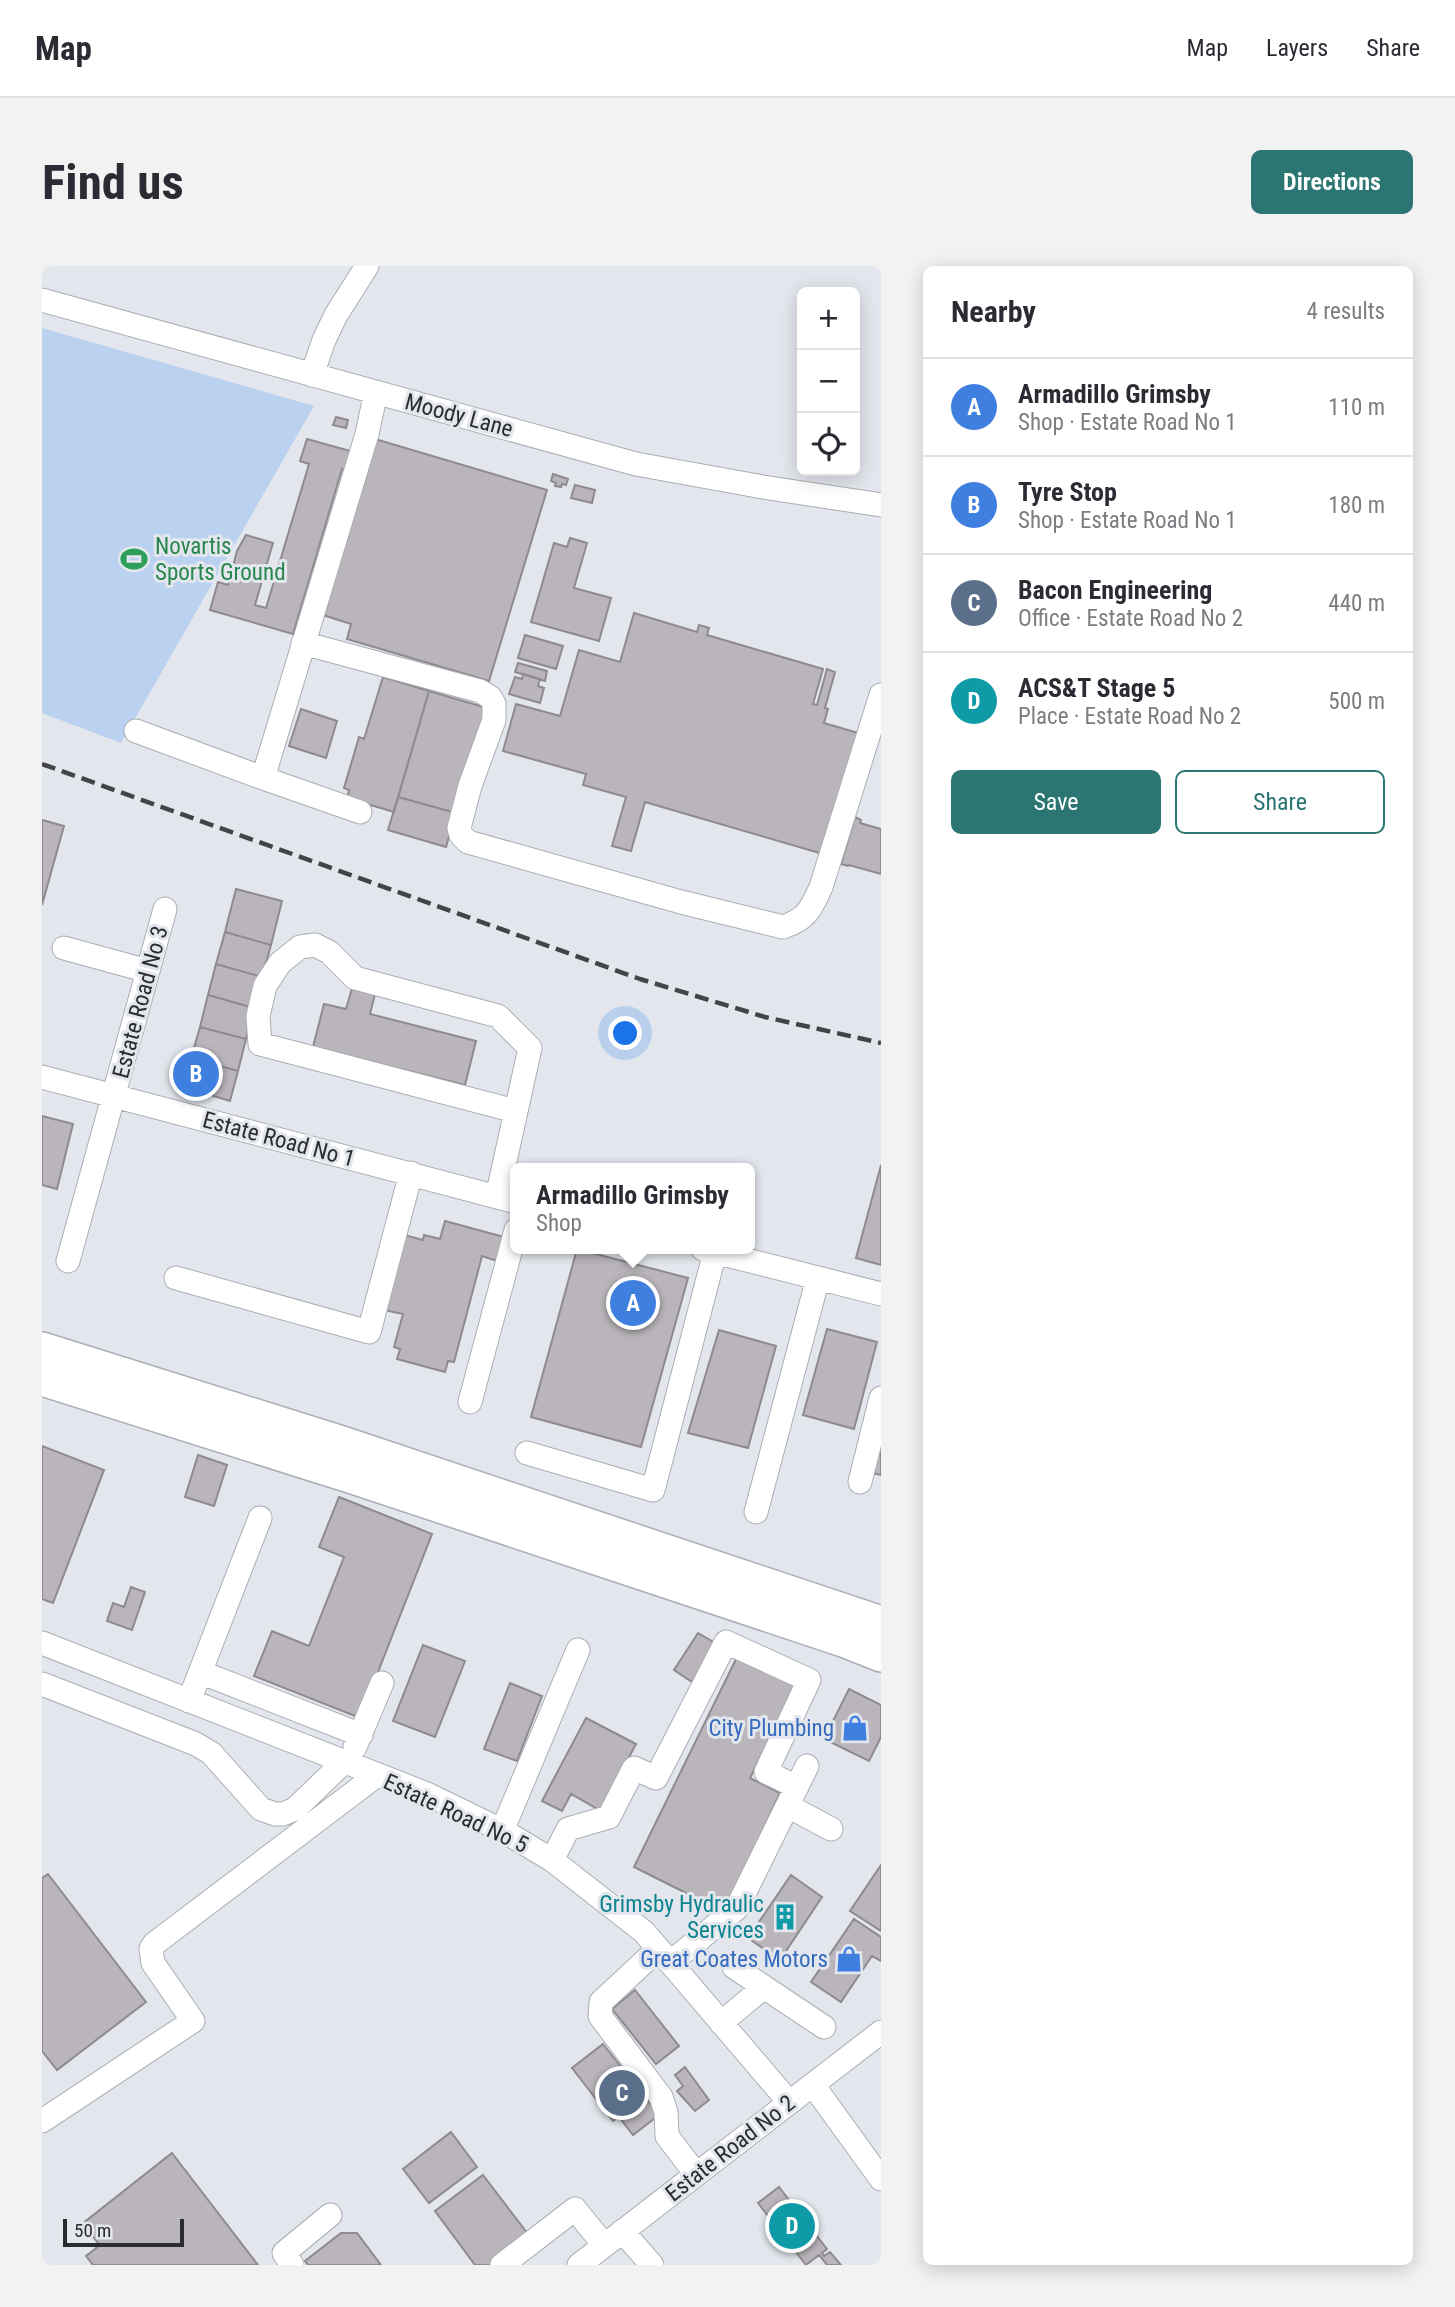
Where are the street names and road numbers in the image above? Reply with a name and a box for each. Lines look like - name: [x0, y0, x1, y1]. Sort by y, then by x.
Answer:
- street label: Moody Lane: [402, 388, 516, 443]
- street label: Estate Road No 3: [107, 923, 174, 1081]
- street label: Estate Road No 1: [200, 1106, 358, 1173]
- street label: Estate Road No 5: [379, 1768, 532, 1859]
- street label: Estate Road No 2: [660, 2090, 800, 2207]

